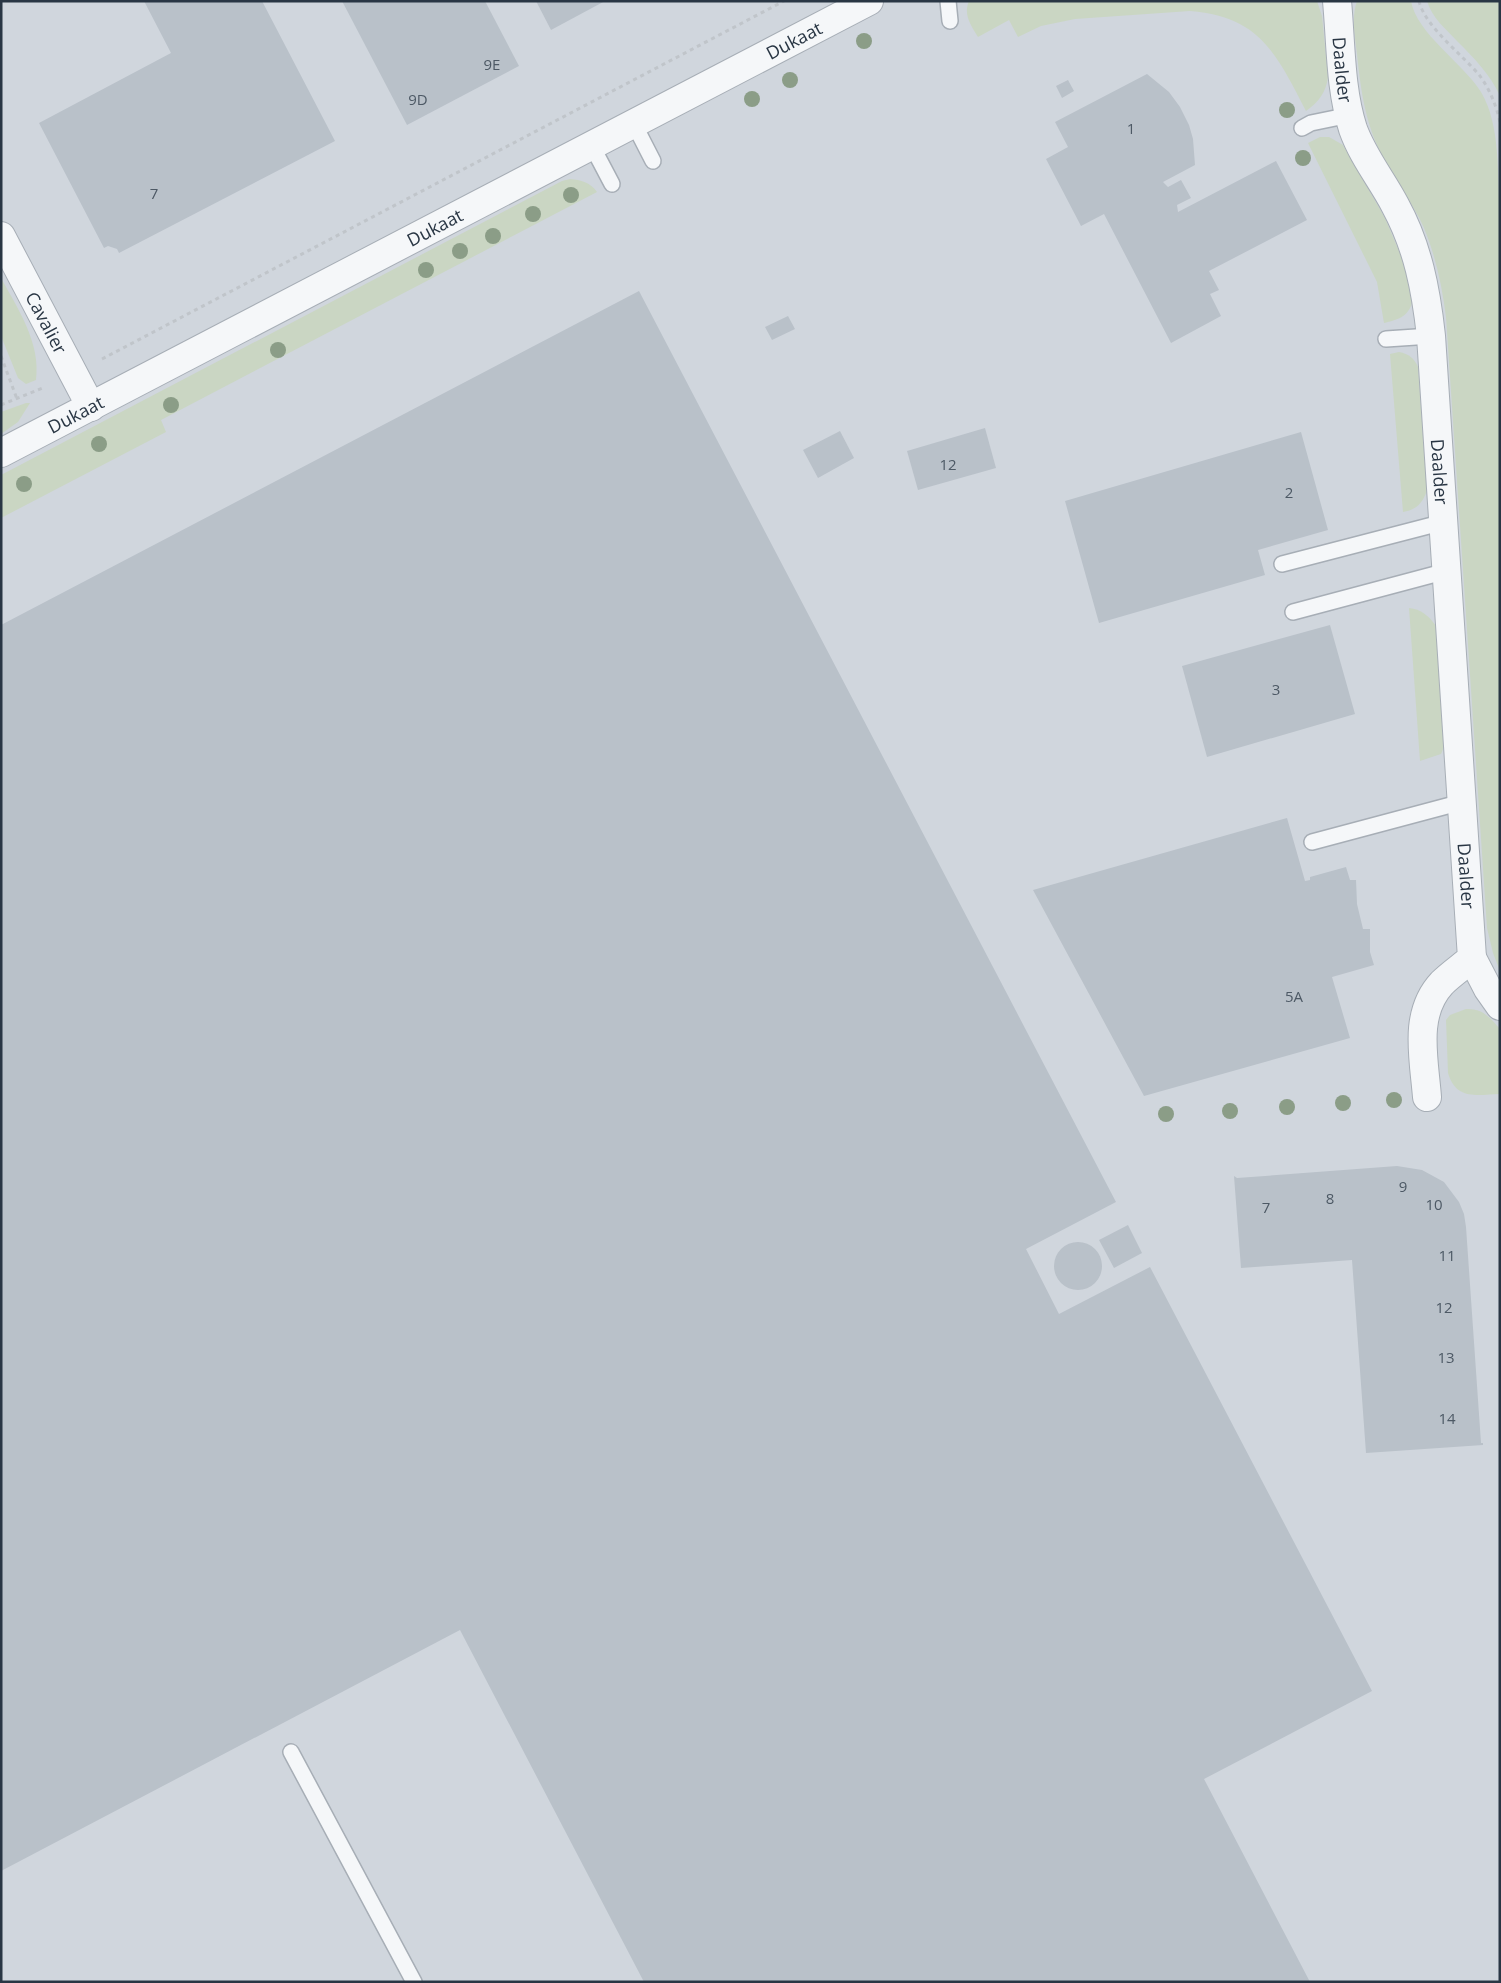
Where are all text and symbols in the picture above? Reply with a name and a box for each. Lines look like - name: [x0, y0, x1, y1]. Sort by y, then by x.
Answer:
- street label: Dukaat: [762, 16, 826, 65]
- street label: Daalder: [1328, 36, 1358, 105]
- house number: 9E: [484, 54, 500, 74]
- house number: 9D: [408, 89, 428, 109]
- house number: 1: [1127, 118, 1135, 138]
- house number: 7: [150, 183, 158, 203]
- street label: Dukaat: [403, 203, 467, 252]
- street label: Cavalier: [20, 288, 73, 358]
- street label: Dukaat: [43, 390, 108, 439]
- street label: Daalder: [1426, 438, 1454, 506]
- house number: 12: [939, 454, 957, 474]
- house number: 2: [1285, 482, 1293, 502]
- house number: 3: [1272, 679, 1280, 699]
- street label: Daalder: [1452, 842, 1481, 910]
- house number: 5A: [1285, 986, 1304, 1006]
- house number: 9: [1399, 1176, 1407, 1196]
- house number: 8: [1326, 1188, 1334, 1208]
- house number: 10: [1425, 1194, 1443, 1214]
- house number: 7: [1262, 1197, 1270, 1217]
- house number: 11: [1438, 1245, 1456, 1265]
- house number: 12: [1435, 1297, 1453, 1317]
- house number: 13: [1437, 1347, 1455, 1367]
- house number: 14: [1438, 1408, 1456, 1428]

